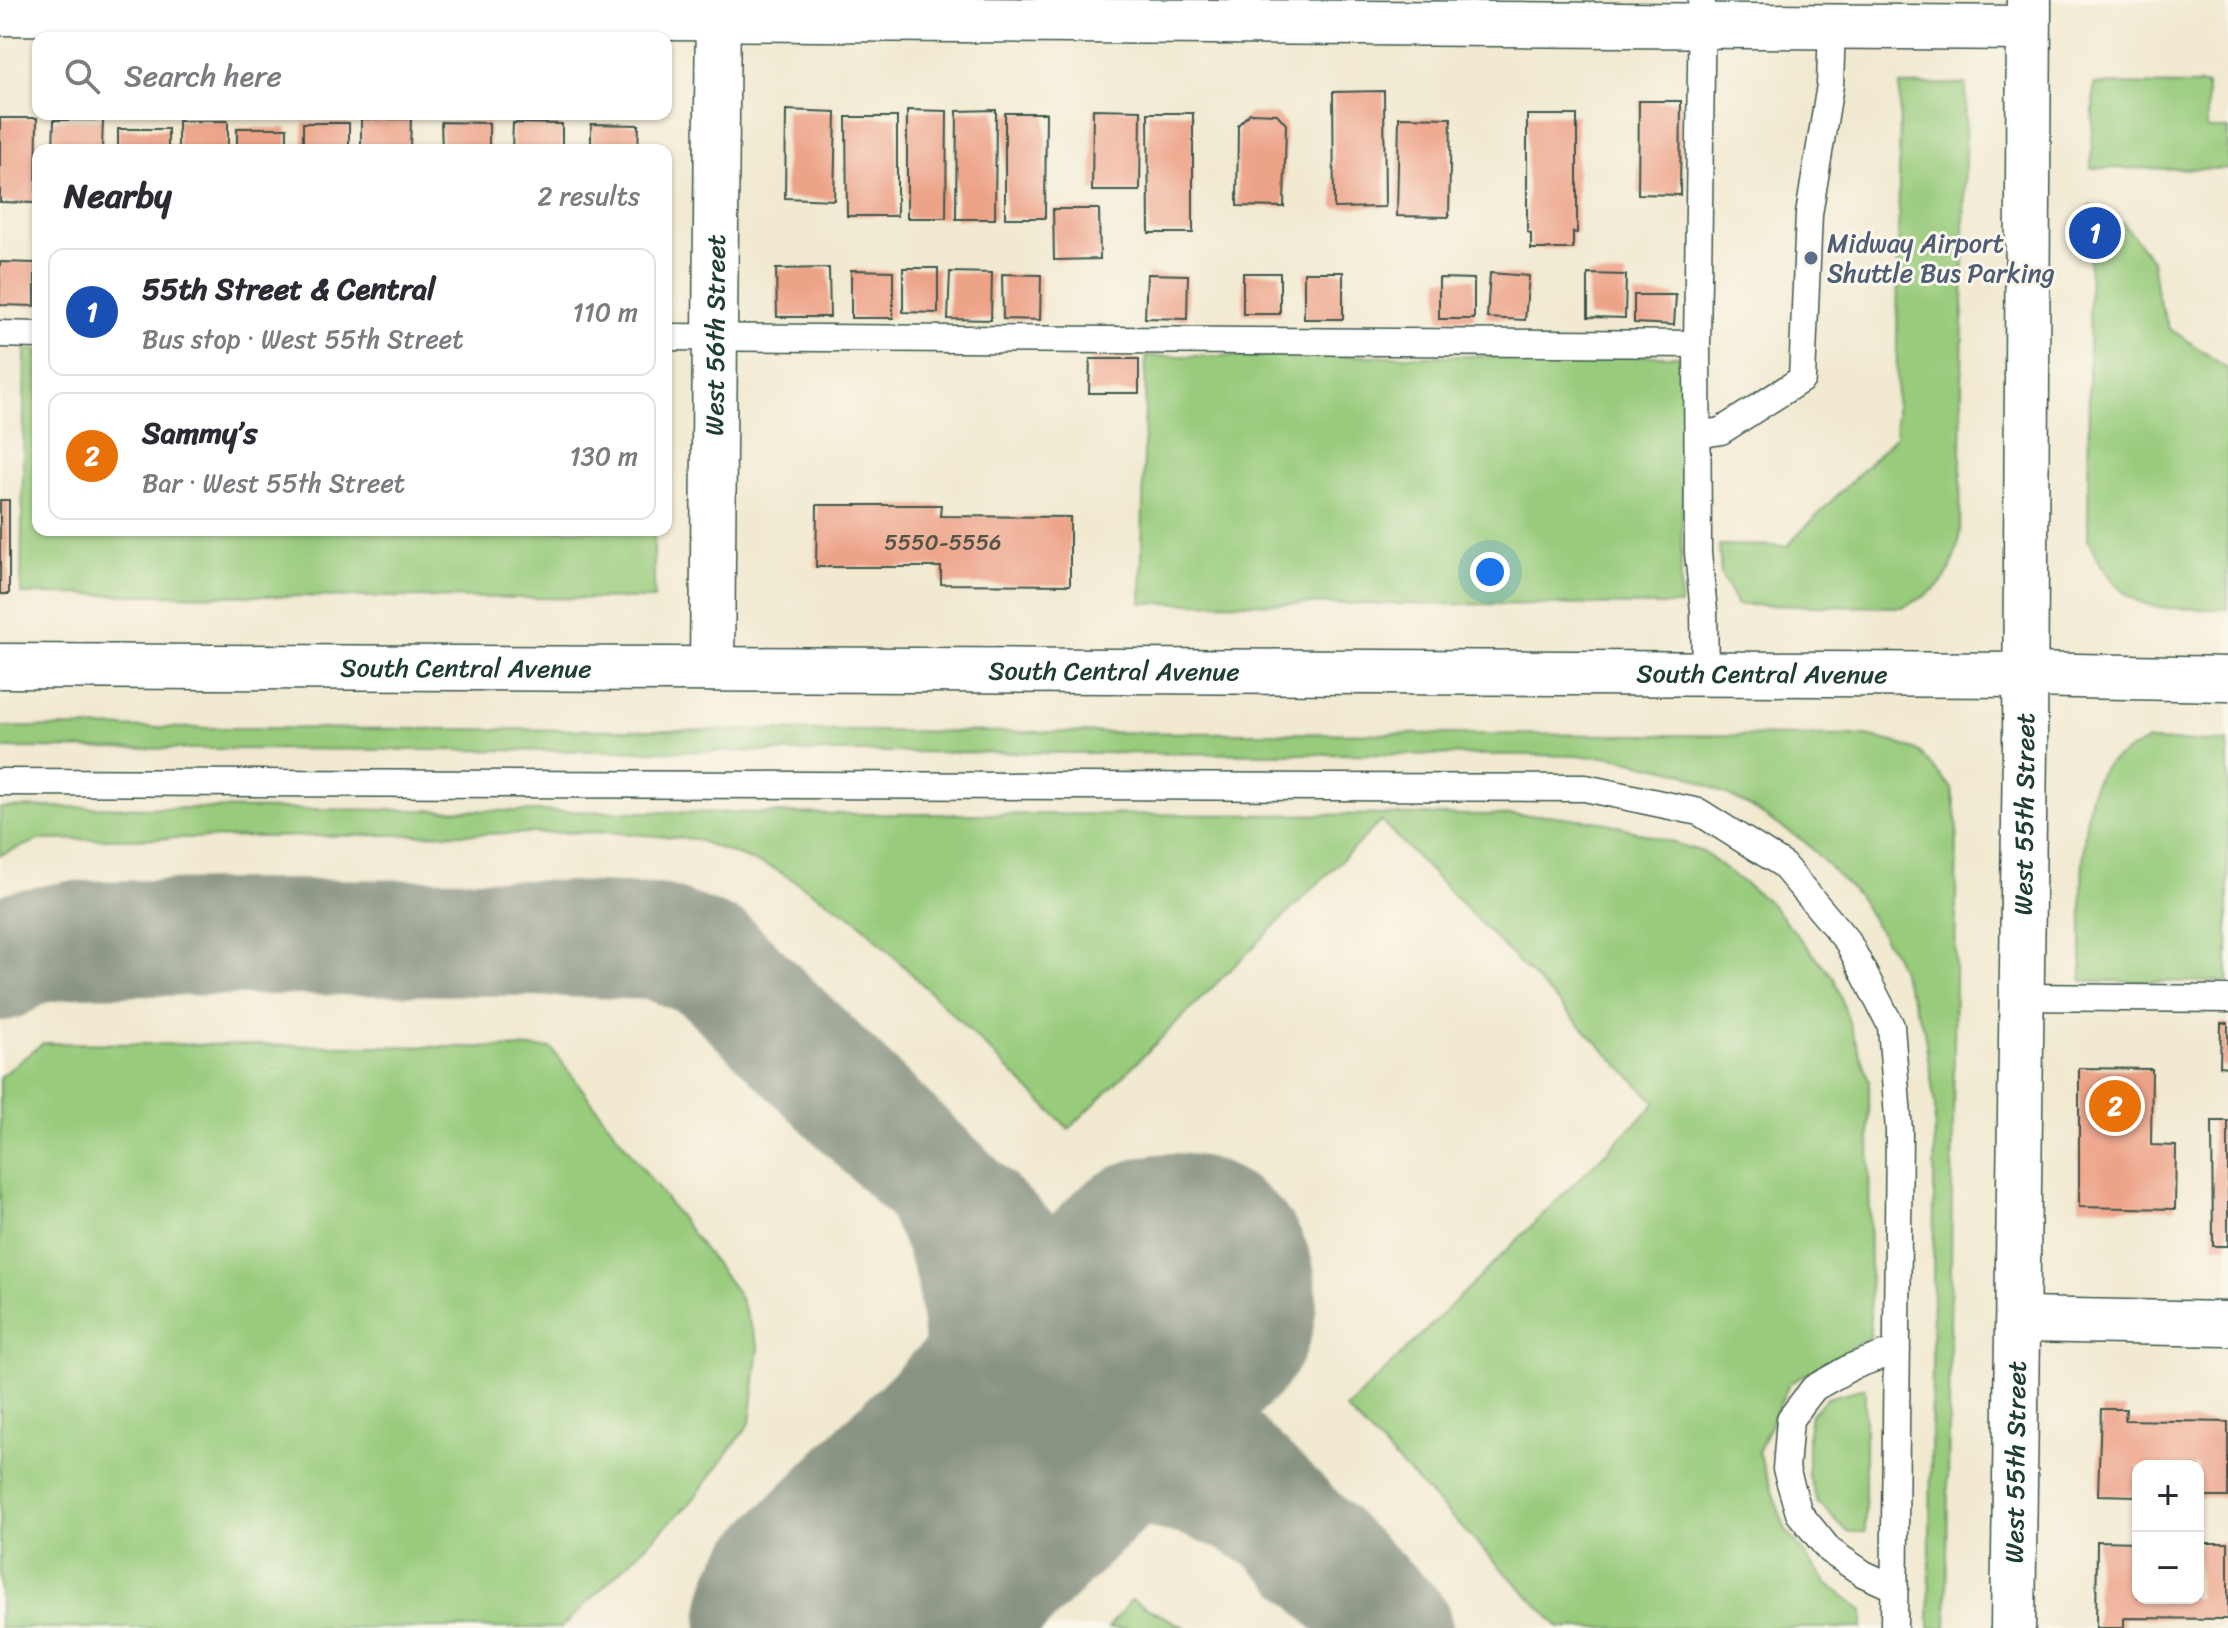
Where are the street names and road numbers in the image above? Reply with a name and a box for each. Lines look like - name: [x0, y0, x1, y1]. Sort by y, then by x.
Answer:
- street label: West 56th Street: [691, 234, 739, 436]
- street label: South Central Avenue: [340, 645, 592, 692]
- street label: South Central Avenue: [988, 647, 1240, 695]
- street label: South Central Avenue: [1636, 650, 1888, 697]
- street label: West 55th Street: [2000, 713, 2048, 916]
- street label: West 55th Street: [1991, 1360, 2040, 1564]

